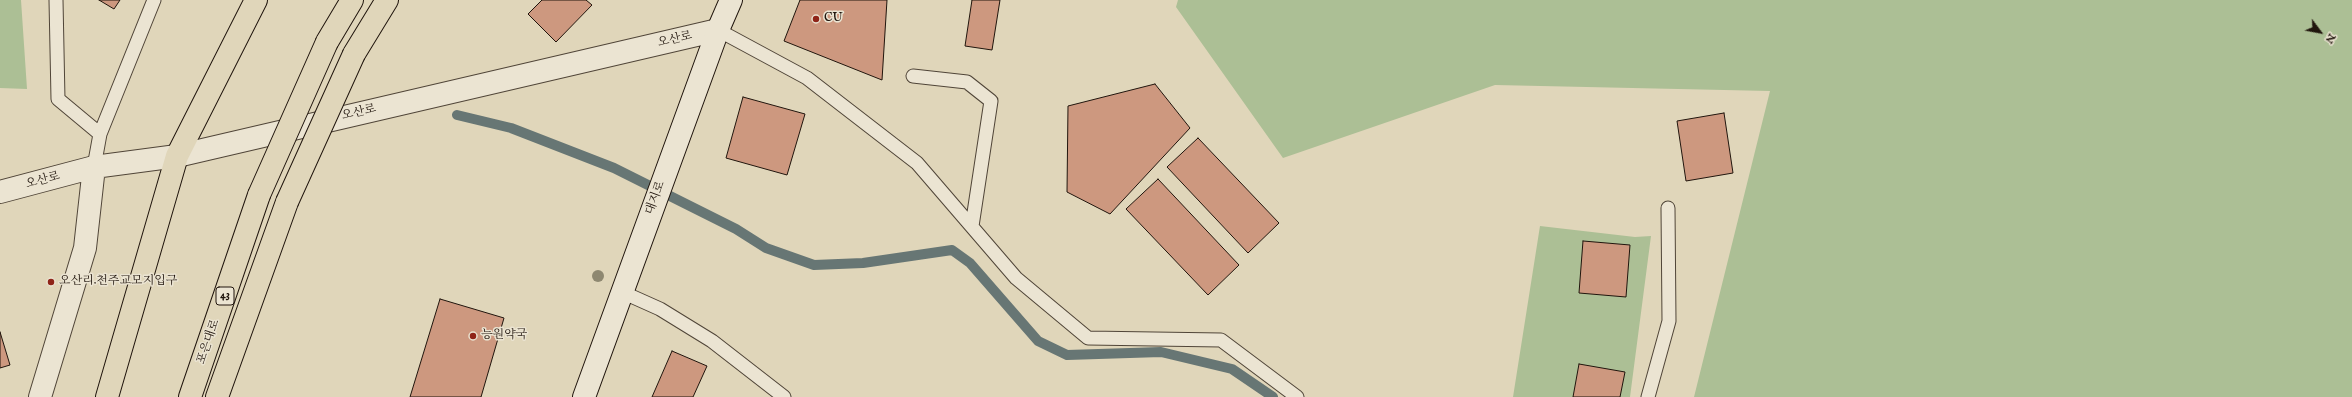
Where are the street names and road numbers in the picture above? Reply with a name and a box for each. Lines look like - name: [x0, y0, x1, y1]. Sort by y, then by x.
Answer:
- street label: 오산로: [656, 29, 694, 51]
- street label: 오산로: [340, 102, 378, 124]
- street label: 오산로: [24, 170, 62, 192]
- street label: 대지로: [643, 179, 669, 217]
- road number: 43: [216, 287, 234, 305]
- street label: 포은대로: [195, 318, 223, 366]

